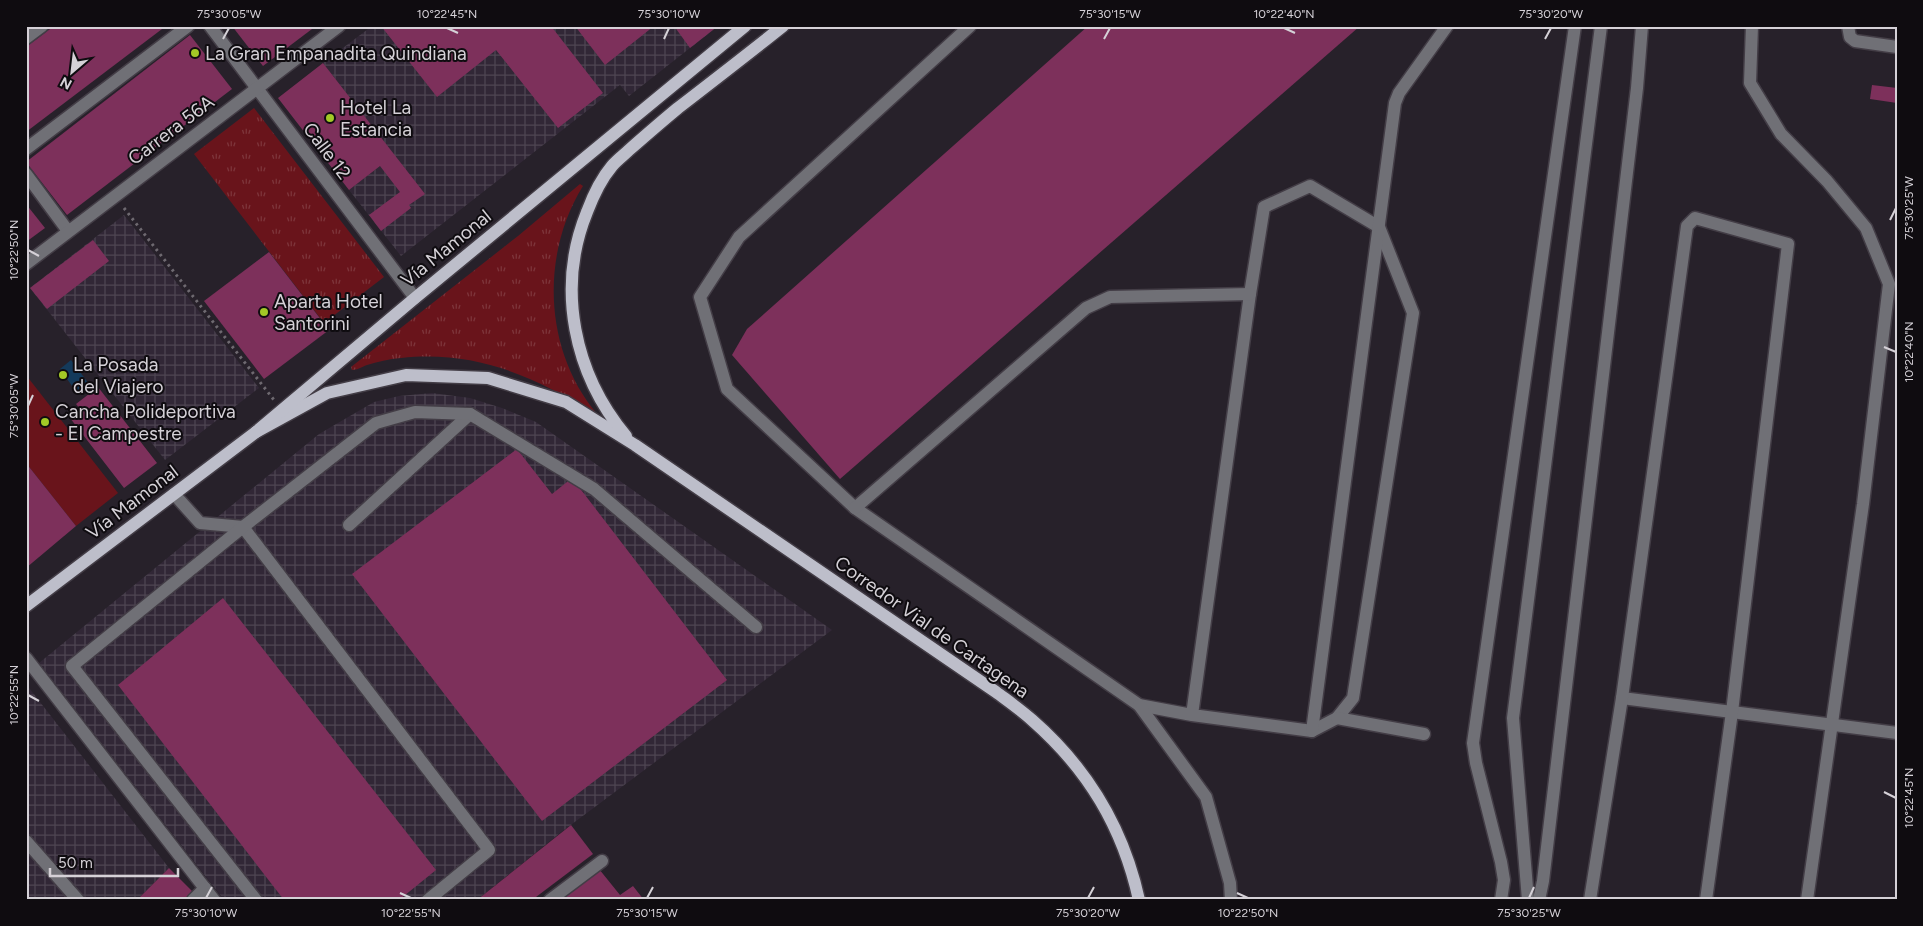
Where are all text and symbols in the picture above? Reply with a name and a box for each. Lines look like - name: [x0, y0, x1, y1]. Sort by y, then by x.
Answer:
- text: 75°30'05"W: [197, 7, 262, 21]
- text: 10°22'45"N: [417, 7, 477, 21]
- text: 75°30'10"W: [638, 7, 701, 21]
- text: 75°30'15"W: [1079, 7, 1141, 21]
- text: 10°22'40"N: [1253, 7, 1315, 21]
- text: 75°30'20"W: [1519, 7, 1584, 21]
- place label: La Gran Empanadita Quindiana: [205, 42, 467, 65]
- marker: La Gran Empanadita Quindiana: [189, 47, 201, 59]
- north arrow: [48, 48, 98, 98]
- text: N: [57, 73, 75, 93]
- street label: Carrera 56A: [123, 90, 219, 170]
- place label: Hotel La Estancia: [340, 96, 412, 141]
- marker: Hotel La Estancia: [324, 112, 336, 124]
- street label: Calle 12: [298, 118, 356, 184]
- text: 75°30'25"W: [1902, 176, 1916, 240]
- street label: Vía Mamonal: [396, 205, 496, 291]
- text: 10°22'50"N: [7, 220, 21, 280]
- place label: Aparta Hotel Santorini: [274, 290, 383, 335]
- marker: Aparta Hotel Santorini: [258, 306, 270, 318]
- text: 10°22'40"N: [1902, 321, 1916, 383]
- place label: La Posada del Viajero: [73, 353, 164, 398]
- marker: La Posada del Viajero: [57, 369, 69, 381]
- text: 75°30'05"W: [7, 373, 21, 438]
- place label: Cancha Polideportiva - El Campestre: [55, 400, 236, 445]
- marker: Cancha Polideportiva - El Campestre: [39, 416, 51, 428]
- street label: Vía Mamonal: [81, 460, 183, 544]
- street label: Corredor Vial de Cartagena: [830, 551, 1034, 703]
- text: 10°22'55"N: [7, 665, 21, 725]
- text: 10°22'45"N: [1902, 768, 1916, 828]
- scale bar: [50, 846, 178, 878]
- text: 50 m: [58, 854, 93, 872]
- text: 75°30'10"W: [175, 906, 238, 920]
- text: 10°22'55"N: [381, 906, 441, 920]
- text: 75°30'15"W: [616, 906, 678, 920]
- text: 75°30'20"W: [1056, 906, 1121, 920]
- text: 10°22'50"N: [1218, 906, 1278, 920]
- text: 75°30'25"W: [1497, 906, 1561, 920]

